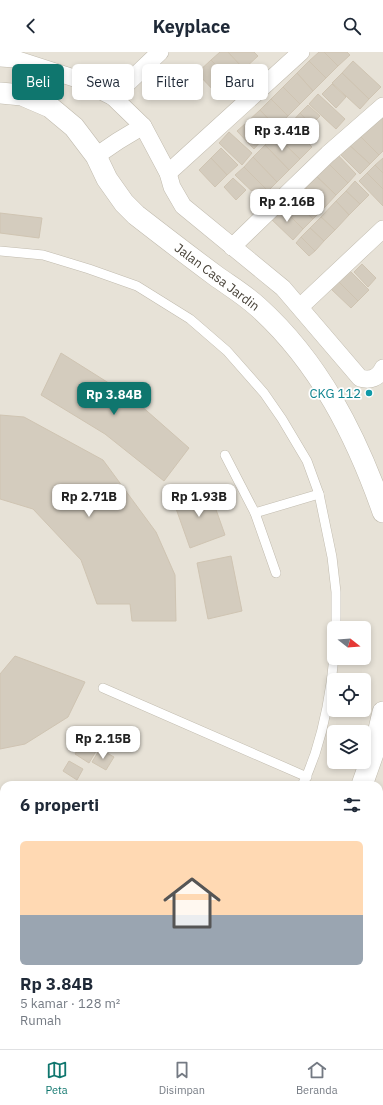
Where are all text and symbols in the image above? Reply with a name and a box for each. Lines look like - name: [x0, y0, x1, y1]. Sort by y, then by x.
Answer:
- icon: back: [20, 15, 42, 37]
- text: Keyplace: [153, 15, 230, 38]
- icon: search: [341, 15, 363, 37]
- chip: Beli: [12, 64, 64, 100]
- chip: Sewa: [72, 64, 134, 100]
- chip: Filter: [142, 64, 203, 100]
- chip: Baru: [211, 64, 268, 100]
- pin: Rp 3.41B: [241, 118, 323, 152]
- text: Rp 3.41B: [254, 122, 310, 139]
- pin: Rp 2.16B: [246, 189, 328, 223]
- text: Rp 2.16B: [259, 193, 315, 210]
- street label: Jalan Casa Jardin: [171, 239, 263, 315]
- pin: Rp 3.84B: [73, 382, 155, 416]
- place label: CKG 112: [310, 385, 361, 402]
- text: Rp 3.84B: [86, 386, 142, 403]
- marker: CKG 112: [364, 388, 374, 398]
- pin: Rp 2.71B: [48, 484, 130, 518]
- pin: Rp 1.93B: [158, 484, 240, 518]
- text: Rp 2.71B: [61, 488, 117, 505]
- text: Rp 1.93B: [171, 488, 227, 505]
- north arrow: [327, 621, 371, 665]
- map controls: [327, 621, 371, 769]
- button: locate: [327, 673, 371, 717]
- button: layers: [327, 725, 371, 769]
- pin: Rp 2.15B: [62, 726, 144, 760]
- text: Rp 2.15B: [75, 730, 131, 747]
- text: 6 properti: [20, 794, 99, 816]
- icon: filters: [341, 794, 363, 816]
- icon: home: [156, 867, 228, 939]
- text: Rp 3.84B: [20, 973, 93, 995]
- text: 5 kamar · 128 m²: [20, 995, 120, 1012]
- text: Rumah: [20, 1012, 61, 1029]
- tab: Peta: [45, 1059, 68, 1097]
- tab: Disimpan: [159, 1059, 205, 1097]
- tab: Beranda: [296, 1059, 338, 1097]

